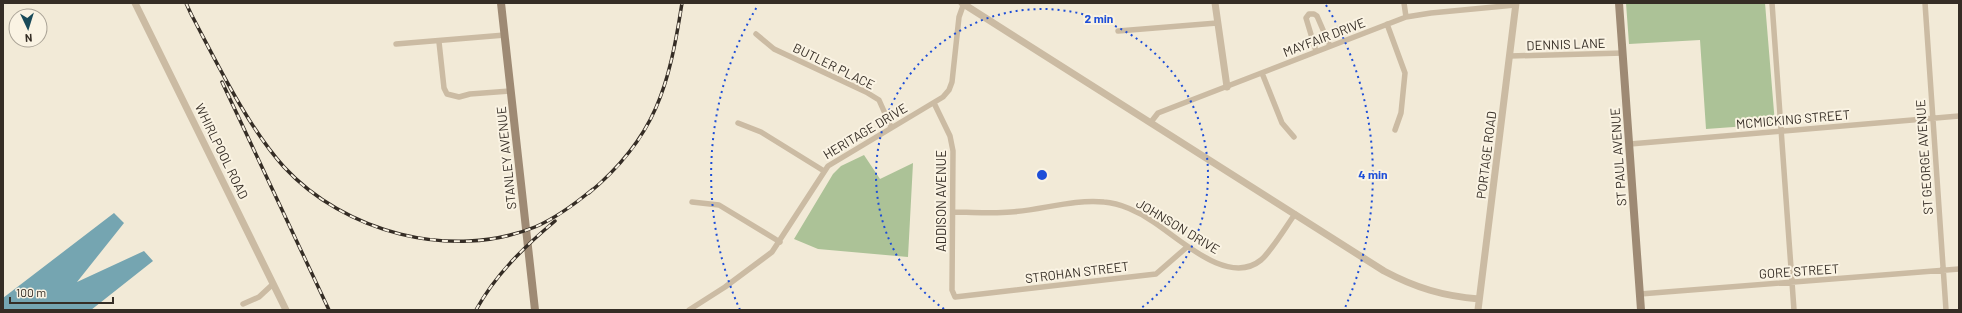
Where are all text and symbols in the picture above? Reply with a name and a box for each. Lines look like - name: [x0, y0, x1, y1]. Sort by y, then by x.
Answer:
- north arrow: [8, 8, 48, 48]
- text: 2 min: [1085, 11, 1113, 25]
- street label: MAYFAIR DRIVE: [1281, 14, 1367, 60]
- text: N: [25, 32, 33, 45]
- street label: DENNIS LANE: [1526, 35, 1606, 53]
- street label: BUTLER PLACE: [791, 39, 878, 93]
- street label: ST GEORGE AVENUE: [1912, 99, 1936, 215]
- street label: HERITAGE DRIVE: [820, 100, 910, 162]
- street label: WHIRLPOOL ROAD: [192, 101, 252, 201]
- street label: STANLEY AVENUE: [493, 106, 519, 210]
- street label: MCMICKING STREET: [1735, 106, 1851, 132]
- street label: ST PAUL AVENUE: [1607, 107, 1629, 207]
- street label: PORTAGE ROAD: [1473, 110, 1499, 200]
- street label: ADDISON AVENUE: [933, 150, 949, 252]
- text: 4 min: [1358, 167, 1388, 181]
- centre of rings: [1035, 168, 1049, 182]
- street label: JOHNSON DRIVE: [1133, 195, 1223, 257]
- street label: STROHAN STREET: [1024, 258, 1130, 286]
- street label: GORE STREET: [1758, 260, 1840, 282]
- scale bar: [10, 279, 113, 305]
- text: 100 m: [16, 285, 46, 299]

